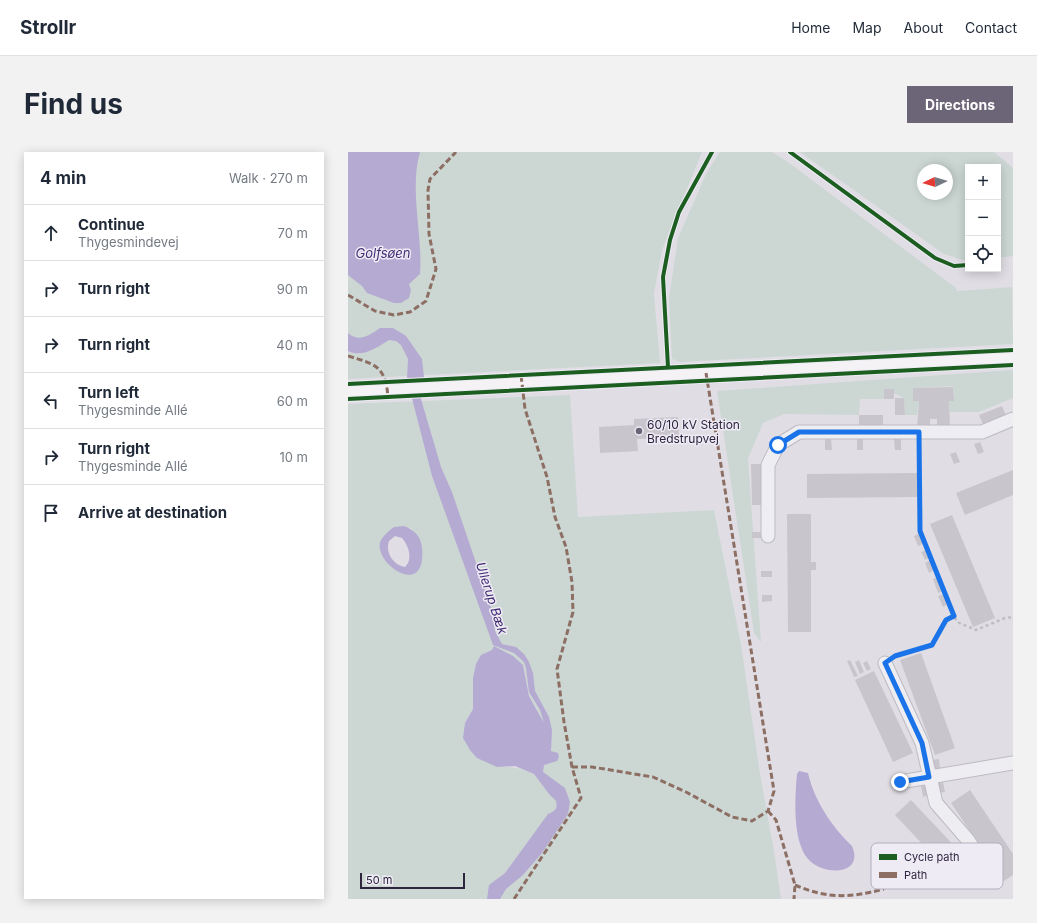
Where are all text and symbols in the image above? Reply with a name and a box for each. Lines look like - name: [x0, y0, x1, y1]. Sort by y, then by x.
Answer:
- text: Strollr: [20, 16, 76, 39]
- text: Home: [791, 19, 830, 36]
- text: Map: [852, 19, 882, 36]
- text: About: [904, 19, 943, 36]
- text: Contact: [965, 19, 1017, 36]
- button: Directions: [907, 86, 1013, 123]
- text: Find us: [24, 87, 123, 121]
- north arrow: [917, 164, 953, 200]
- map controls: [965, 164, 1001, 272]
- button: +: [965, 164, 1001, 200]
- text: 4 min: [40, 168, 86, 188]
- text: Walk · 270 m: [229, 170, 308, 186]
- button: −: [965, 200, 1001, 236]
- text: Continue: [78, 215, 145, 234]
- icon: ahead: [40, 222, 62, 244]
- text: 70 m: [278, 225, 308, 241]
- text: Thygesmindevej: [78, 234, 179, 250]
- button: locate: [965, 236, 1001, 272]
- water label: Golfsøen: [355, 245, 411, 261]
- icon: right: [40, 278, 62, 300]
- text: Turn right: [78, 279, 150, 298]
- text: 90 m: [277, 281, 308, 297]
- icon: right: [40, 334, 62, 356]
- text: Turn right: [78, 335, 150, 354]
- text: 40 m: [276, 337, 308, 353]
- text: Turn left: [78, 383, 139, 402]
- icon: left: [40, 390, 62, 412]
- text: 60 m: [277, 393, 308, 409]
- text: Thygesminde Allé: [78, 402, 188, 418]
- place label: 60/10 kV Station Bredstrupvej: [647, 417, 740, 446]
- marker: 60/10 kV Station Bredstrupvej: [634, 426, 644, 436]
- route start: [769, 436, 787, 454]
- text: Turn right: [78, 439, 150, 458]
- icon: right: [40, 446, 62, 468]
- text: 10 m: [279, 449, 308, 465]
- text: Thygesminde Allé: [78, 458, 188, 474]
- icon: arrive: [40, 502, 62, 524]
- text: Arrive at destination: [78, 503, 227, 522]
- water label: Ullerup Bæk: [473, 560, 511, 637]
- route end: [891, 773, 909, 791]
- legend: [871, 843, 1003, 889]
- text: Cycle path: [904, 850, 960, 864]
- text: Path: [904, 868, 927, 882]
- scale bar: [360, 871, 465, 890]
- text: 50 m: [366, 873, 392, 887]

